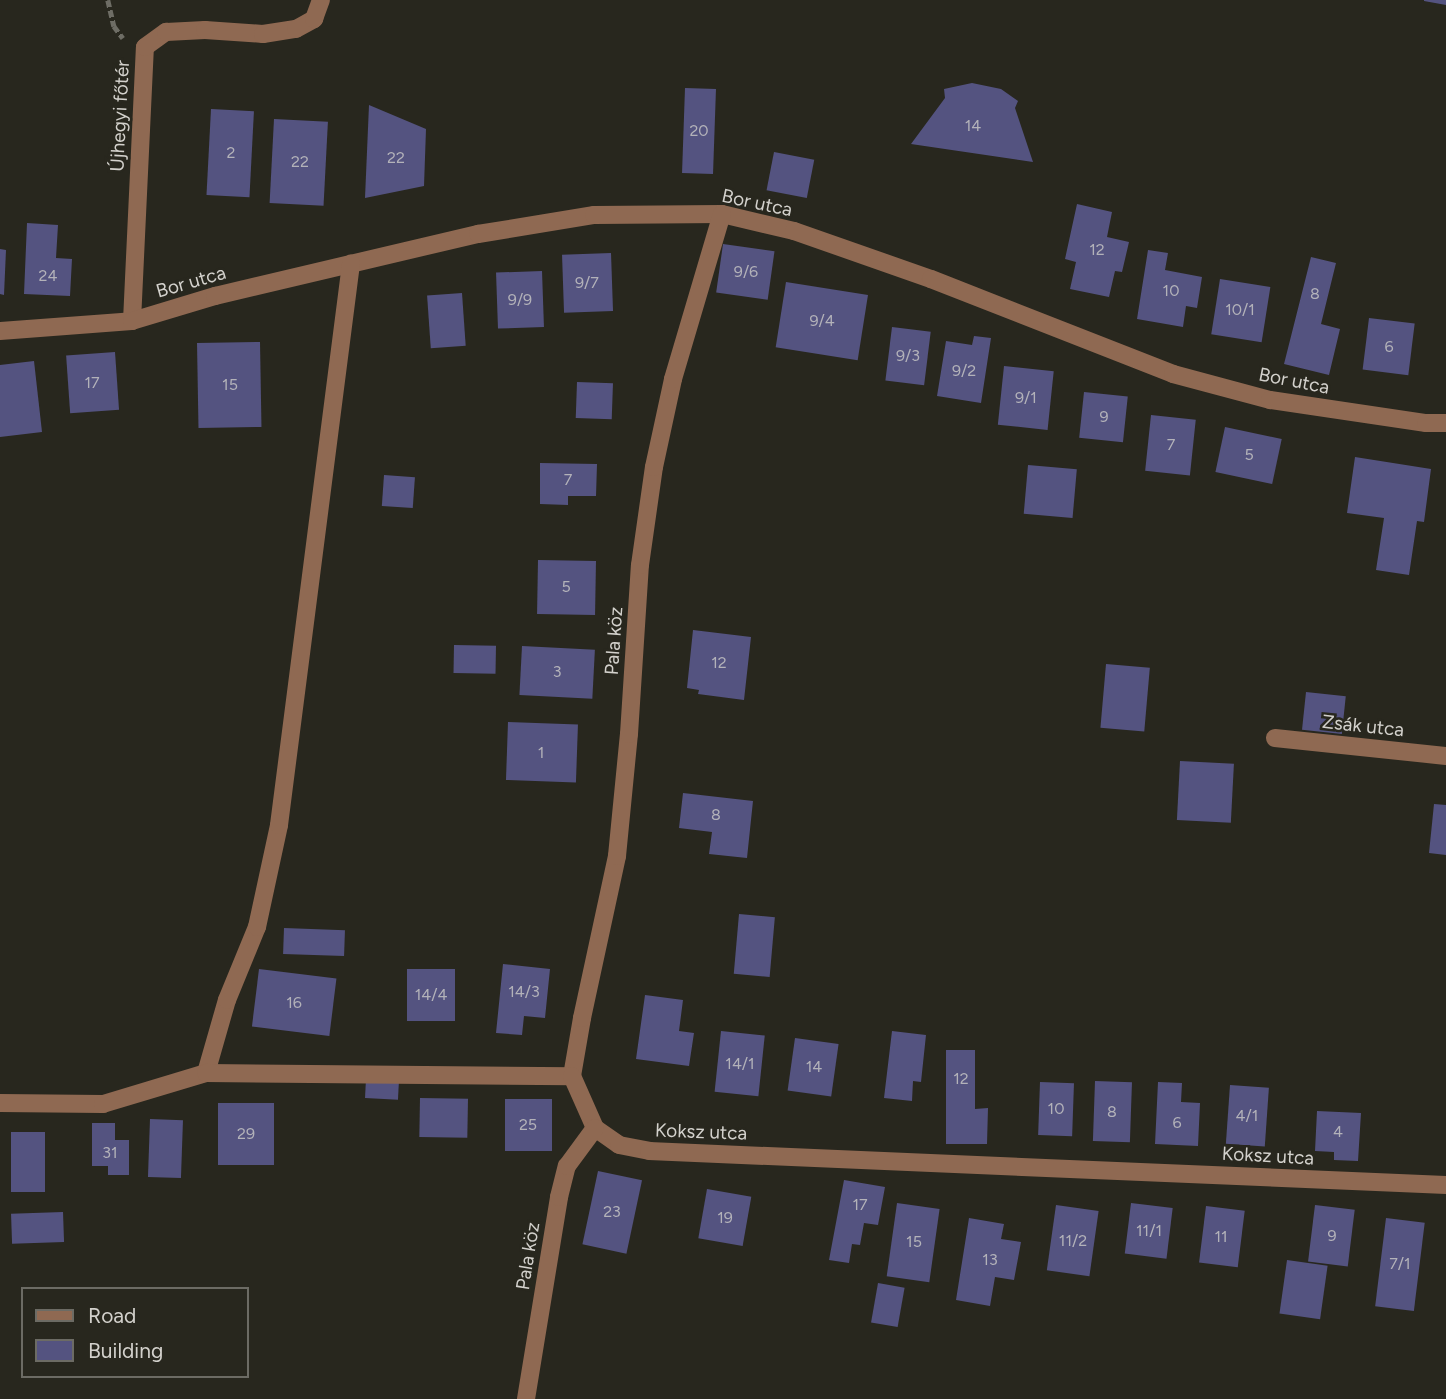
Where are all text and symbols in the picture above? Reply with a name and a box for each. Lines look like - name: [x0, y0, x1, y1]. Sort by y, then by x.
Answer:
- street label: Újhegyi főtér: [106, 60, 134, 172]
- house number: 14: [965, 116, 981, 136]
- house number: 20: [689, 121, 709, 141]
- house number: 2: [227, 143, 235, 163]
- house number: 22: [387, 148, 405, 168]
- house number: 22: [291, 152, 309, 172]
- street label: Bor utca: [720, 184, 794, 222]
- house number: 12: [1089, 240, 1105, 260]
- street label: Bor utca: [154, 261, 228, 303]
- house number: 9/6: [734, 262, 758, 282]
- house number: 24: [39, 266, 57, 286]
- house number: 9/7: [575, 273, 599, 293]
- house number: 10: [1163, 281, 1179, 301]
- house number: 8: [1310, 284, 1320, 304]
- house number: 9/9: [508, 290, 532, 310]
- house number: 10/1: [1225, 300, 1255, 320]
- house number: 9/4: [809, 311, 835, 331]
- house number: 6: [1384, 337, 1394, 357]
- house number: 9/3: [896, 346, 920, 366]
- house number: 9/2: [952, 361, 976, 381]
- street label: Bor utca: [1257, 363, 1331, 399]
- house number: 17: [84, 373, 100, 393]
- house number: 15: [222, 375, 238, 395]
- house number: 9/1: [1015, 388, 1037, 408]
- house number: 9: [1099, 407, 1109, 427]
- house number: 7: [1167, 435, 1175, 455]
- house number: 5: [1244, 445, 1254, 465]
- house number: 7: [564, 470, 572, 490]
- house number: 5: [561, 577, 571, 597]
- street label: Pala köz: [600, 606, 628, 676]
- house number: 12: [711, 653, 727, 673]
- house number: 3: [553, 662, 561, 682]
- street label: Zsák utca: [1321, 710, 1405, 742]
- house number: 1: [538, 743, 544, 763]
- house number: 8: [711, 805, 721, 825]
- house number: 14/3: [508, 982, 540, 1002]
- house number: 14/4: [415, 985, 447, 1005]
- house number: 16: [286, 993, 302, 1013]
- house number: 14/1: [725, 1054, 755, 1074]
- house number: 14: [806, 1057, 822, 1077]
- house number: 12: [953, 1069, 969, 1089]
- house number: 10: [1048, 1099, 1064, 1119]
- house number: 8: [1107, 1102, 1117, 1122]
- house number: 4/1: [1236, 1106, 1258, 1126]
- house number: 6: [1172, 1113, 1182, 1133]
- house number: 25: [519, 1115, 537, 1135]
- street label: Koksz utca: [655, 1119, 747, 1145]
- house number: 4: [1333, 1122, 1343, 1142]
- house number: 29: [237, 1124, 255, 1144]
- street label: Koksz utca: [1221, 1142, 1315, 1170]
- house number: 31: [102, 1143, 118, 1163]
- house number: 17: [852, 1195, 868, 1215]
- house number: 23: [603, 1202, 621, 1222]
- house number: 19: [717, 1208, 733, 1228]
- street label: Pala köz: [511, 1220, 545, 1292]
- house number: 11/1: [1136, 1221, 1162, 1241]
- house number: 9: [1327, 1226, 1337, 1246]
- house number: 11: [1214, 1227, 1228, 1247]
- house number: 11/2: [1059, 1231, 1087, 1251]
- house number: 15: [906, 1232, 922, 1252]
- house number: 13: [982, 1250, 998, 1270]
- house number: 7/1: [1389, 1254, 1411, 1274]
- legend: [21, 1287, 248, 1378]
- text: Road: [88, 1303, 136, 1328]
- text: Building: [88, 1338, 163, 1363]

